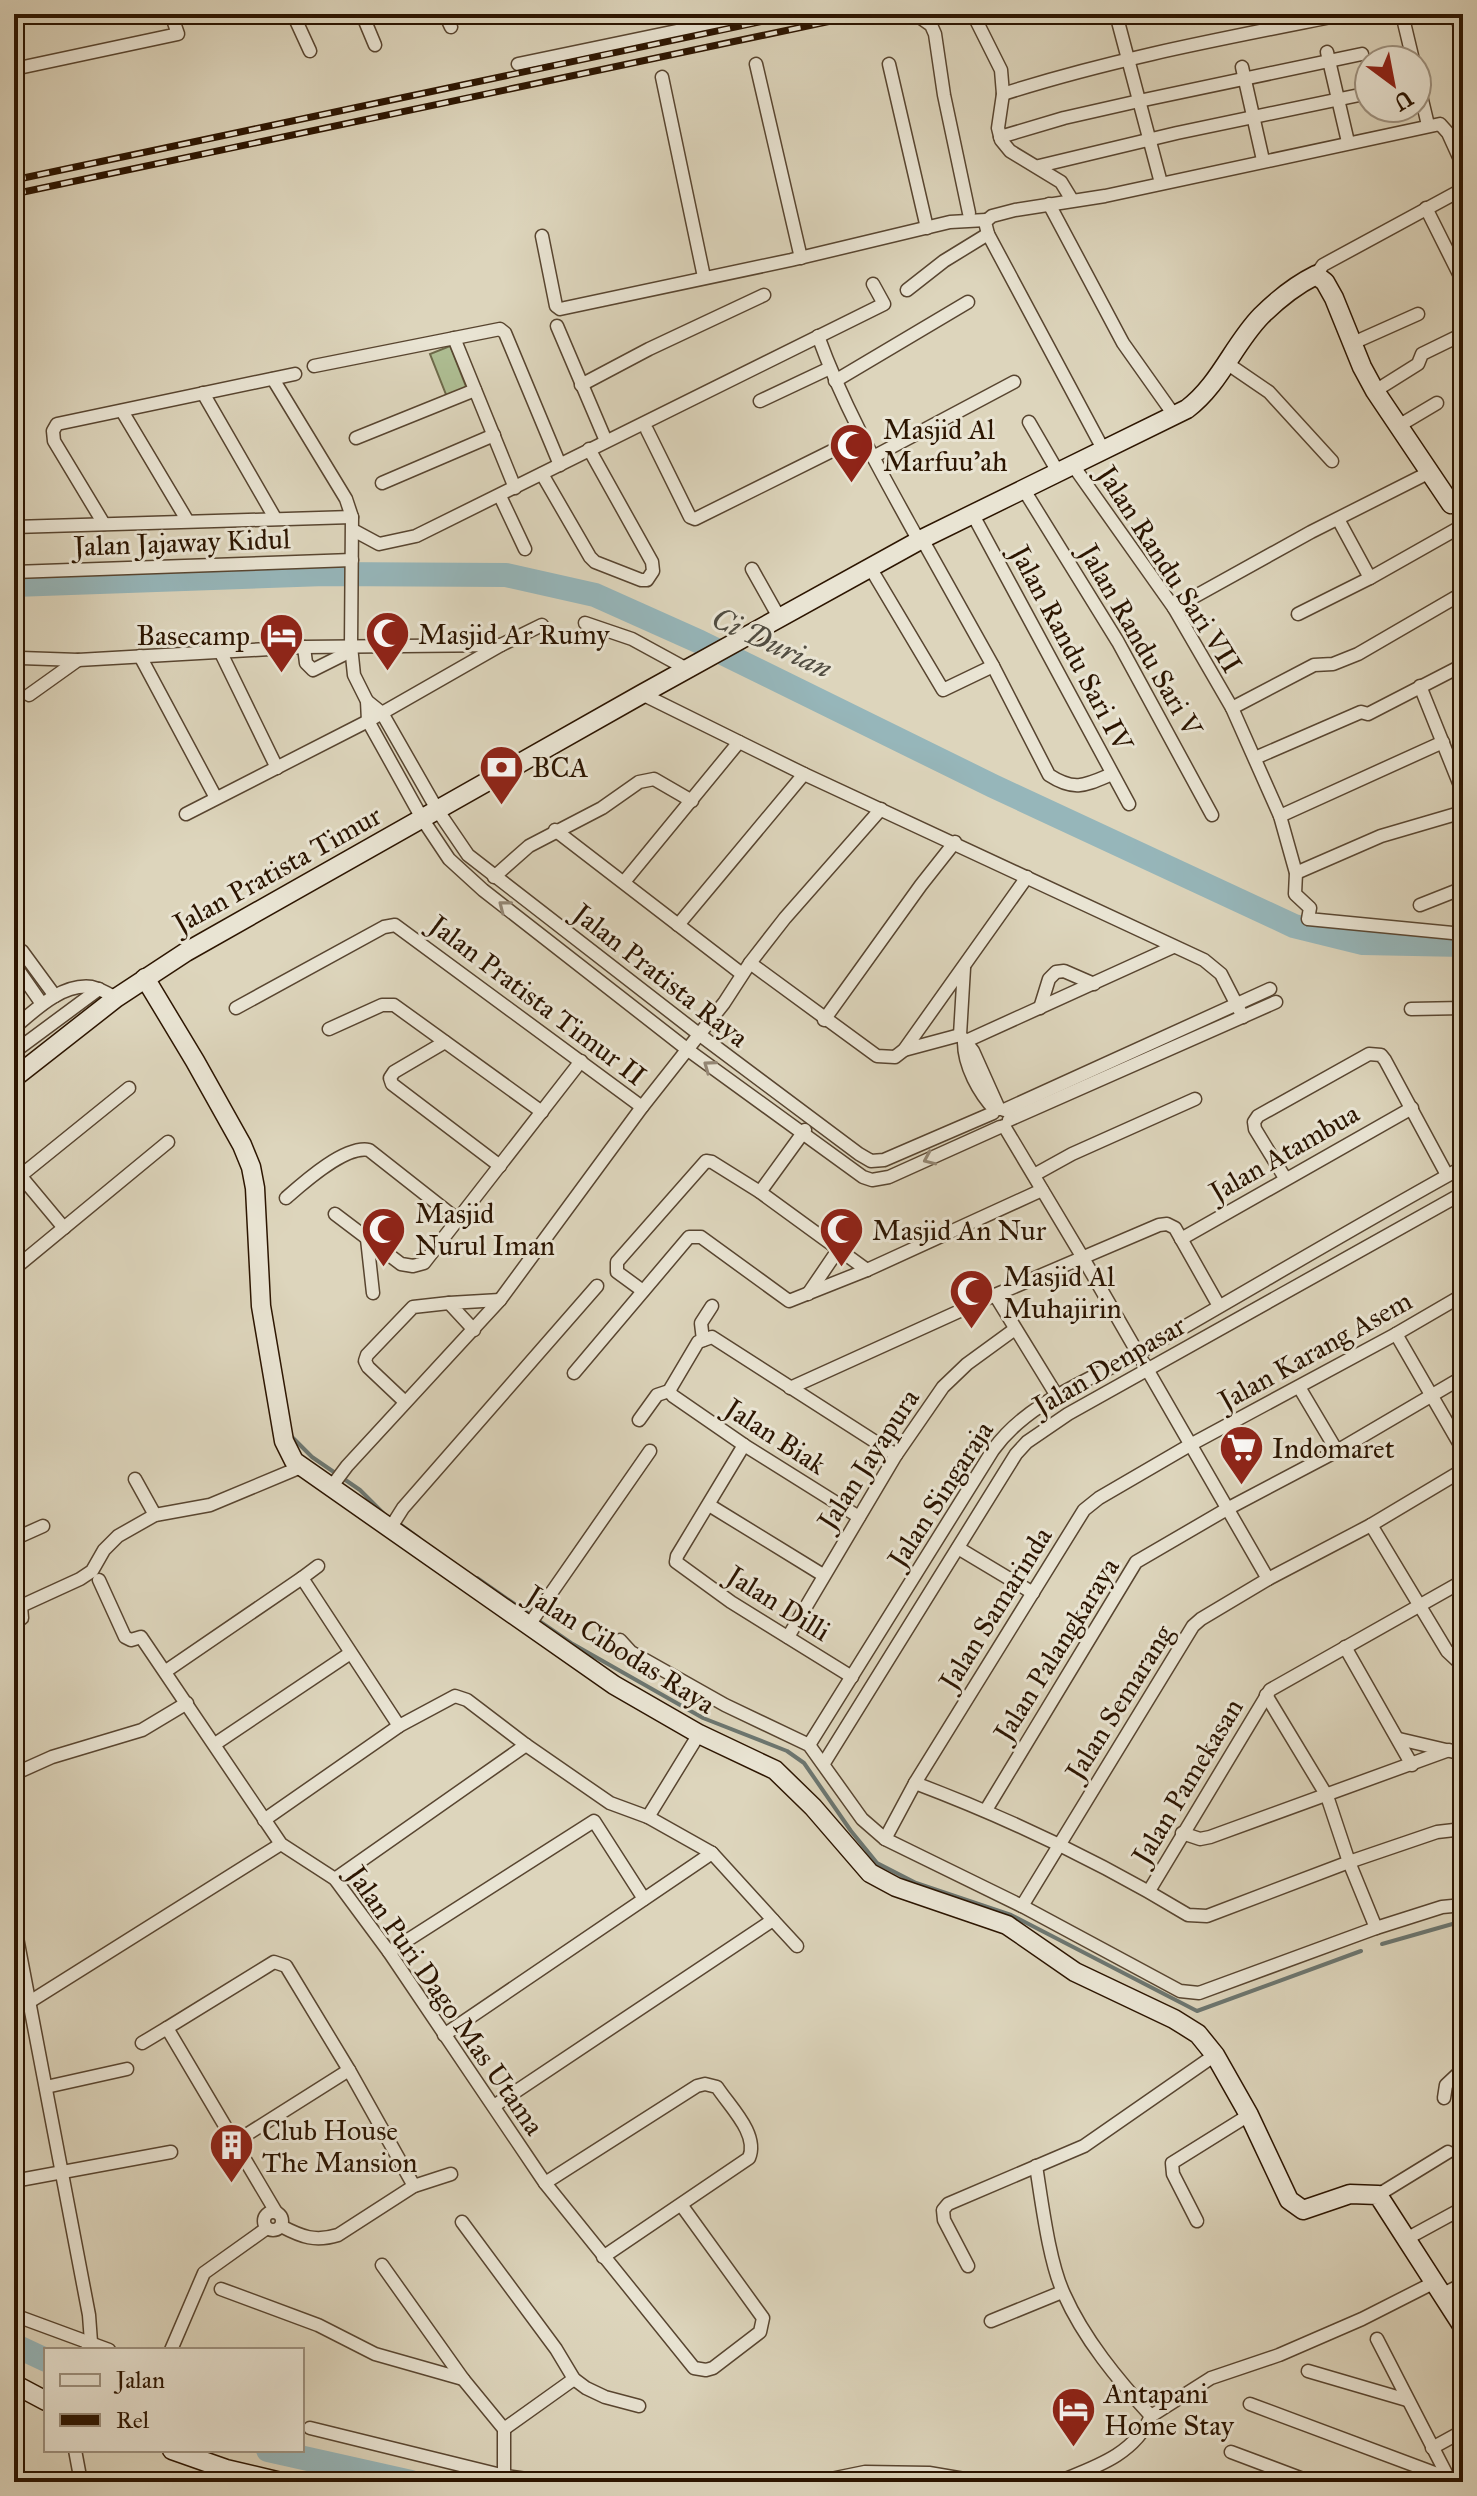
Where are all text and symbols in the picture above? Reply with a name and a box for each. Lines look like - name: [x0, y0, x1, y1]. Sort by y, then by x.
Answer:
- north arrow: [1353, 44, 1433, 124]
- text: U: [1388, 84, 1418, 117]
- place label: Masjid Al Marfuu'ah: [883, 412, 1008, 479]
- mosque icon: Masjid Al Marfuu'ah: [828, 421, 876, 484]
- street label: Jalan Randu Sari VII: [1090, 459, 1250, 679]
- street label: Jalan Jajaway Kidul: [70, 521, 291, 564]
- street label: Jalan Randu Sari IV: [1001, 537, 1141, 759]
- street label: Jalan Randu Sari V: [1072, 538, 1210, 742]
- water label: Ci Durian: [706, 600, 838, 686]
- mosque icon: Masjid Ar Rumy: [363, 610, 411, 673]
- hotel icon: Basecamp: [257, 611, 305, 674]
- place label: Masjid Ar Rumy: [418, 617, 610, 652]
- place label: Basecamp: [137, 618, 250, 653]
- bank icon: BCA: [477, 743, 525, 806]
- place label: BCA: [532, 750, 589, 785]
- street label: Jalan Pratista Timur: [164, 798, 388, 943]
- street label: Jalan Pratista Raya: [564, 894, 755, 1055]
- one-way arrow: [498, 902, 513, 916]
- street label: Jalan Pratista Timur II: [420, 906, 653, 1093]
- one-way arrow: [704, 1061, 718, 1075]
- street label: Jalan Atambua: [1201, 1095, 1365, 1211]
- one-way arrow: [923, 1150, 937, 1166]
- place label: Masjid Nurul Iman: [415, 1196, 555, 1263]
- mosque icon: Masjid Nurul Iman: [360, 1205, 408, 1268]
- mosque icon: Masjid An Nur: [817, 1206, 865, 1269]
- place label: Masjid An Nur: [872, 1213, 1047, 1248]
- place label: Masjid Al Muhajirin: [1003, 1259, 1122, 1326]
- mosque icon: Masjid Al Muhajirin: [948, 1268, 996, 1331]
- street label: Jalan Karang Asem: [1210, 1283, 1418, 1419]
- street label: Jalan Denpasar: [1024, 1307, 1192, 1425]
- street label: Jalan Jayapura: [808, 1382, 927, 1539]
- street label: Jalan Biak: [716, 1389, 833, 1482]
- street label: Jalan Singaraja: [878, 1414, 1001, 1577]
- supermarket icon: Indomaret: [1217, 1424, 1265, 1487]
- place label: Indomaret: [1272, 1431, 1395, 1466]
- street label: Jalan Samarinda: [930, 1520, 1060, 1699]
- street label: Jalan Palangkaraya: [984, 1551, 1127, 1750]
- street label: Jalan Dilli: [718, 1556, 837, 1649]
- street label: Jalan Cibodas Raya: [517, 1576, 722, 1722]
- street label: Jalan Semarang: [1056, 1617, 1182, 1789]
- street label: Jalan Pamekasan: [1123, 1692, 1251, 1873]
- street label: Jalan Puri Dago Mas Utama: [337, 1856, 552, 2142]
- place label: Club House The Mansion: [262, 2113, 417, 2180]
- building icon: Club House The Mansion: [207, 2122, 255, 2185]
- legend: [44, 2348, 304, 2452]
- text: Jalan: [113, 2365, 165, 2395]
- place label: Antapani Home Stay: [1103, 2376, 1235, 2443]
- hotel icon: Antapani Home Stay: [1049, 2385, 1097, 2448]
- text: Rel: [116, 2405, 150, 2435]

